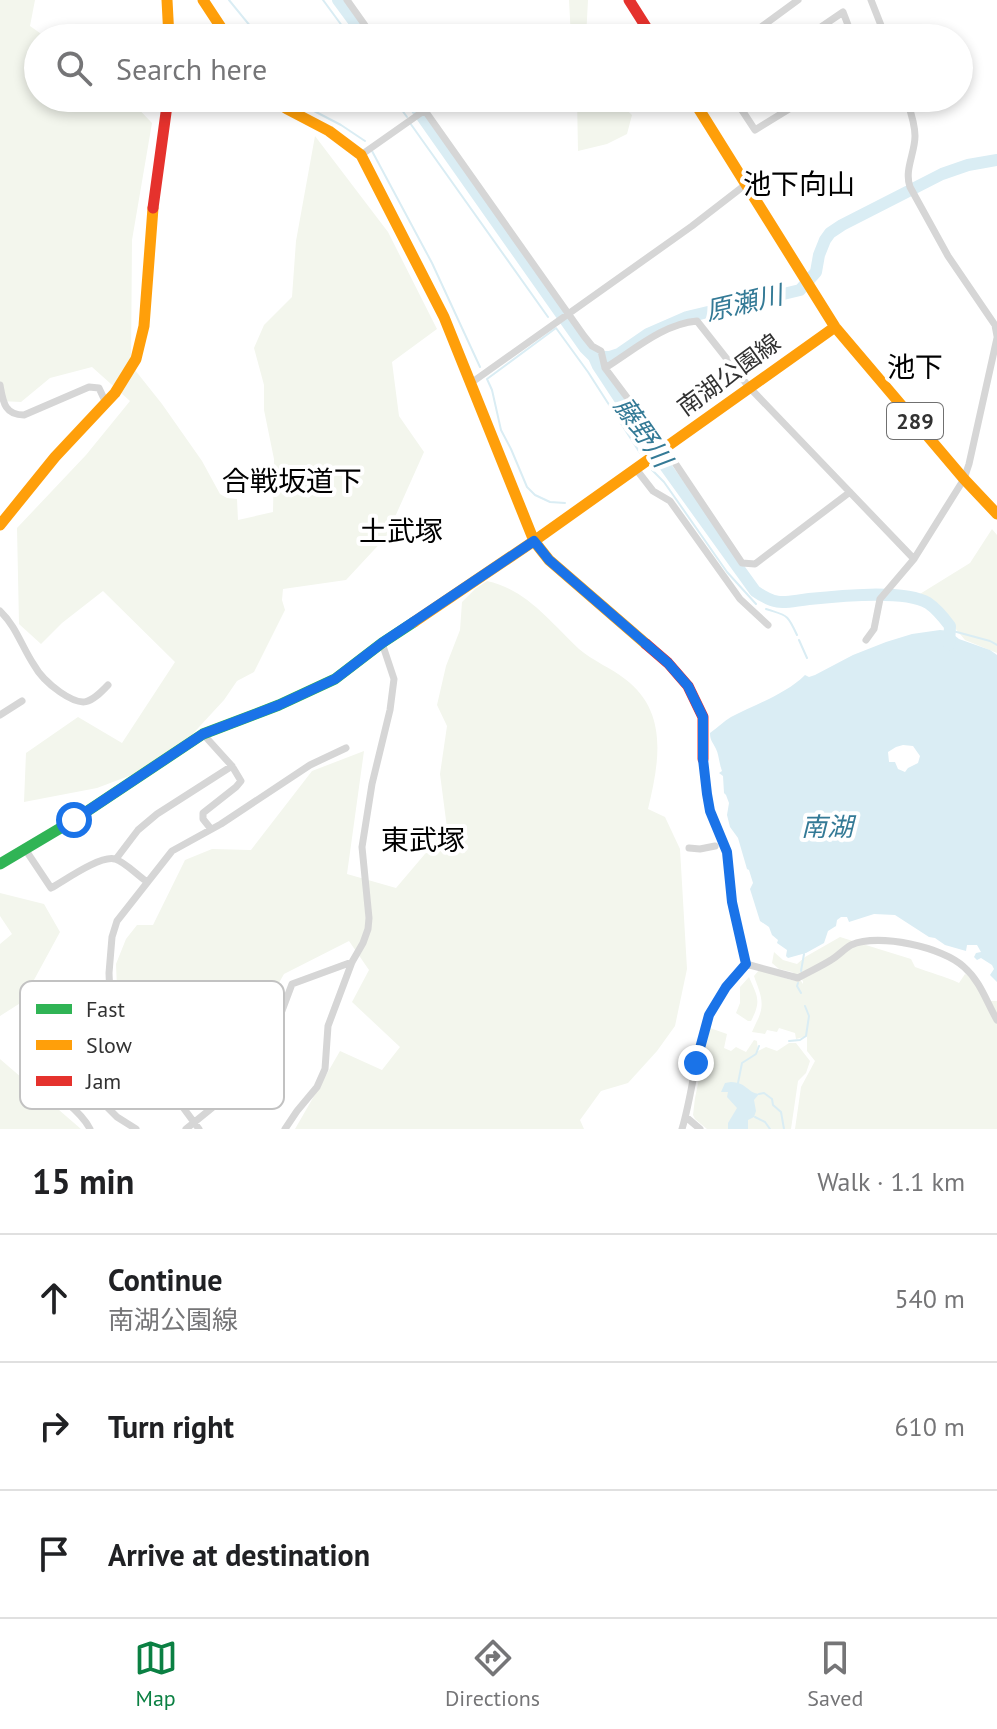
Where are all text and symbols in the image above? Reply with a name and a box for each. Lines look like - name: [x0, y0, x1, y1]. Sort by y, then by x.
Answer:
- search box: [24, 24, 973, 112]
- icon: search: [52, 46, 96, 90]
- text: Search here: [116, 49, 267, 88]
- district label: 池下向山: [743, 165, 855, 202]
- water label: 原瀬川: [702, 277, 789, 327]
- street label: 南湖公園線: [671, 327, 786, 422]
- district label: 池下: [887, 348, 943, 385]
- water label: 藤野川: [608, 390, 681, 476]
- road number: 289: [887, 403, 943, 439]
- district label: 合戦坂道下: [222, 462, 362, 499]
- district label: 土武塚: [359, 512, 443, 549]
- route start: [56, 802, 92, 838]
- water label: 南湖: [801, 810, 857, 843]
- district label: 東武塚: [381, 821, 465, 858]
- legend: [20, 981, 284, 1109]
- text: Fast: [86, 995, 126, 1023]
- text: Slow: [86, 1031, 132, 1059]
- route end: [678, 1045, 714, 1081]
- text: Jam: [85, 1067, 121, 1095]
- text: 15 min: [32, 1159, 134, 1203]
- text: Walk · 1.1 km: [817, 1165, 965, 1198]
- text: Continue: [108, 1260, 222, 1299]
- icon: ahead: [32, 1276, 76, 1320]
- text: 540 m: [894, 1282, 965, 1315]
- text: 南湖公園線: [108, 1303, 238, 1336]
- icon: right: [32, 1404, 76, 1448]
- text: Turn right: [108, 1407, 234, 1446]
- text: 610 m: [894, 1410, 965, 1443]
- icon: arrive: [32, 1532, 76, 1576]
- text: Arrive at destination: [108, 1535, 370, 1574]
- tab: Map: [134, 1636, 178, 1712]
- tab: Directions: [445, 1636, 540, 1712]
- tab: Saved: [807, 1636, 863, 1712]

